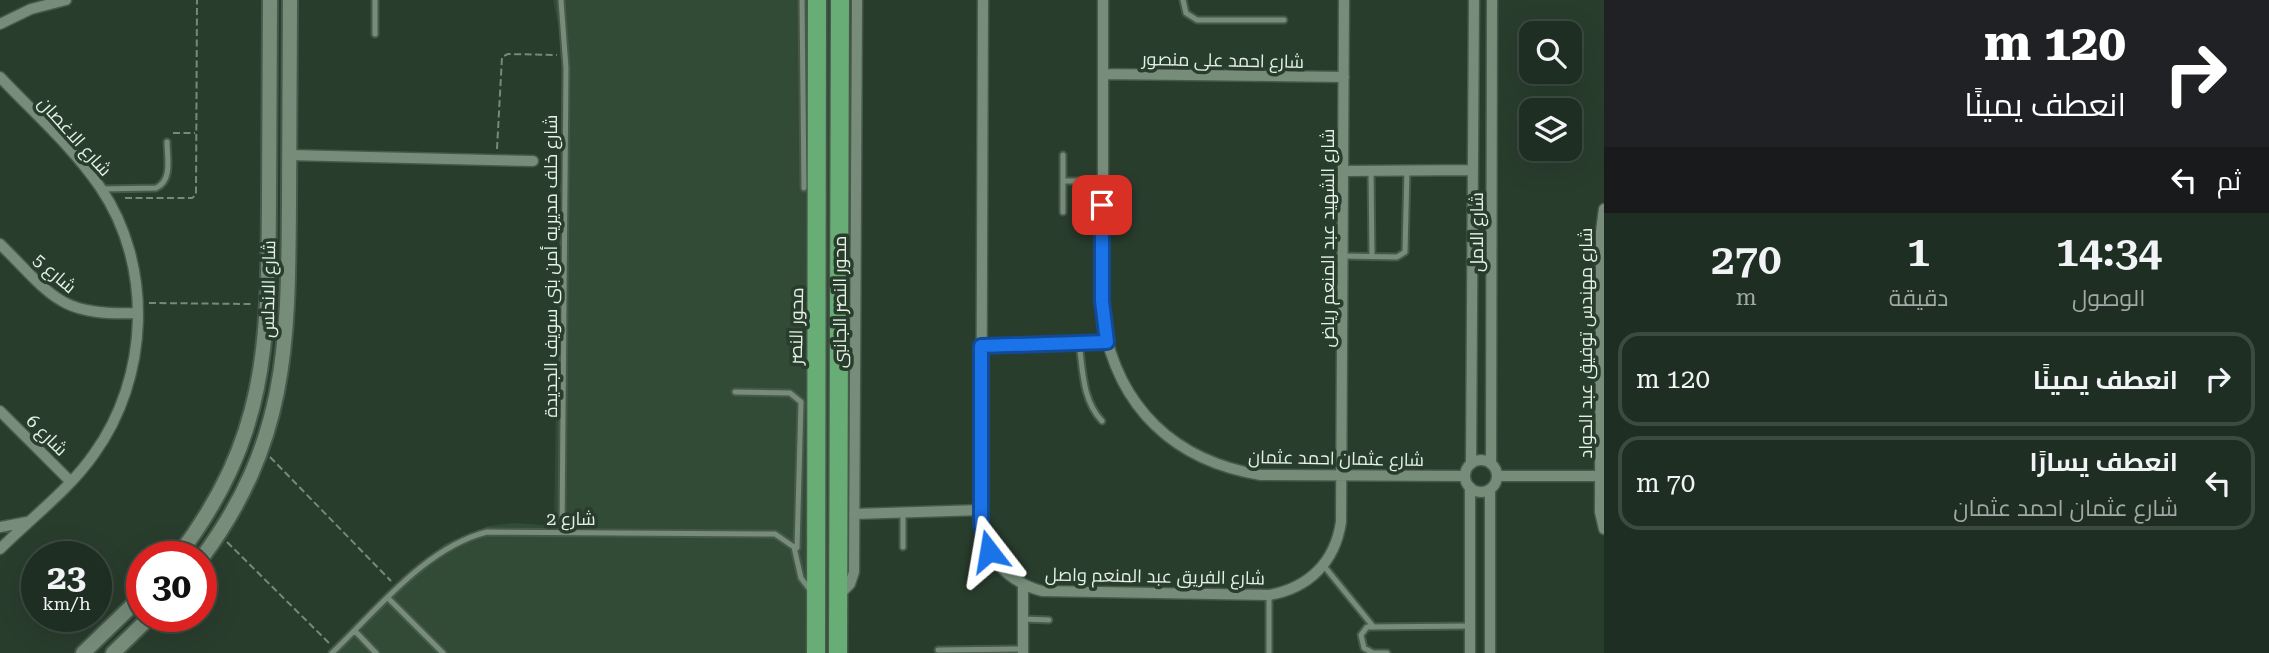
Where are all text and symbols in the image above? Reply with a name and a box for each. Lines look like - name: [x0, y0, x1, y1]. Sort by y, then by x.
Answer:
- text: 120 m: [1984, 15, 2126, 72]
- map controls: [1519, 21, 1582, 161]
- button: search: [1519, 21, 1582, 84]
- icon: right: [2150, 28, 2241, 119]
- street label: شارع احمد على منصور: [1141, 48, 1304, 74]
- text: انعطف يمينًا: [1964, 86, 2126, 124]
- street label: شارع الاغصان: [33, 92, 116, 181]
- button: layers: [1519, 98, 1582, 161]
- street label: شارع خلف مديريه أمن بنى سويف الجديدة: [540, 115, 563, 417]
- street label: شارع الشهيد عبد المنعم رياض: [1317, 128, 1340, 348]
- icon: left: [2165, 161, 2203, 199]
- text: ثم: [2217, 166, 2241, 196]
- pin: [1072, 175, 1132, 235]
- icon: arrive: [1083, 186, 1121, 224]
- street label: شارع الامل: [1466, 192, 1489, 272]
- text: 1: [1907, 227, 1930, 276]
- text: 14:34: [2055, 227, 2162, 276]
- street label: شارع مهندس توفيق عبد الحواد: [1575, 228, 1598, 458]
- text: 270: [1711, 235, 1782, 284]
- street label: محور النصر الجانبى: [829, 236, 851, 368]
- street label: شارع الاندلس: [257, 240, 281, 338]
- street label: شارع 5: [28, 249, 81, 299]
- text: m: [1736, 284, 1757, 311]
- text: دقيقة: [1889, 285, 1948, 312]
- text: الوصول: [2072, 285, 2145, 312]
- street label: محور النصر: [785, 287, 808, 366]
- icon: right: [2199, 360, 2237, 398]
- text: 120 m: [1636, 364, 1710, 394]
- text: انعطف يمينًا: [2033, 365, 2178, 395]
- street label: شارع 6: [21, 410, 72, 461]
- street label: شارع عثمان احمد عثمان: [1248, 446, 1424, 472]
- text: انعطف يسارًا: [2030, 447, 2178, 477]
- icon: left: [2199, 464, 2237, 502]
- text: 70 m: [1636, 468, 1695, 498]
- text: شارع عثمان احمد عثمان: [1953, 495, 2178, 522]
- street label: شارع 2: [546, 508, 596, 531]
- position arrow: [952, 514, 1026, 588]
- speed limit sign: 30: [126, 541, 217, 632]
- text: 23: [47, 557, 86, 598]
- street label: شارع الفريق عبد المنعم واصل: [1045, 564, 1265, 590]
- text: km/h: [42, 593, 91, 614]

